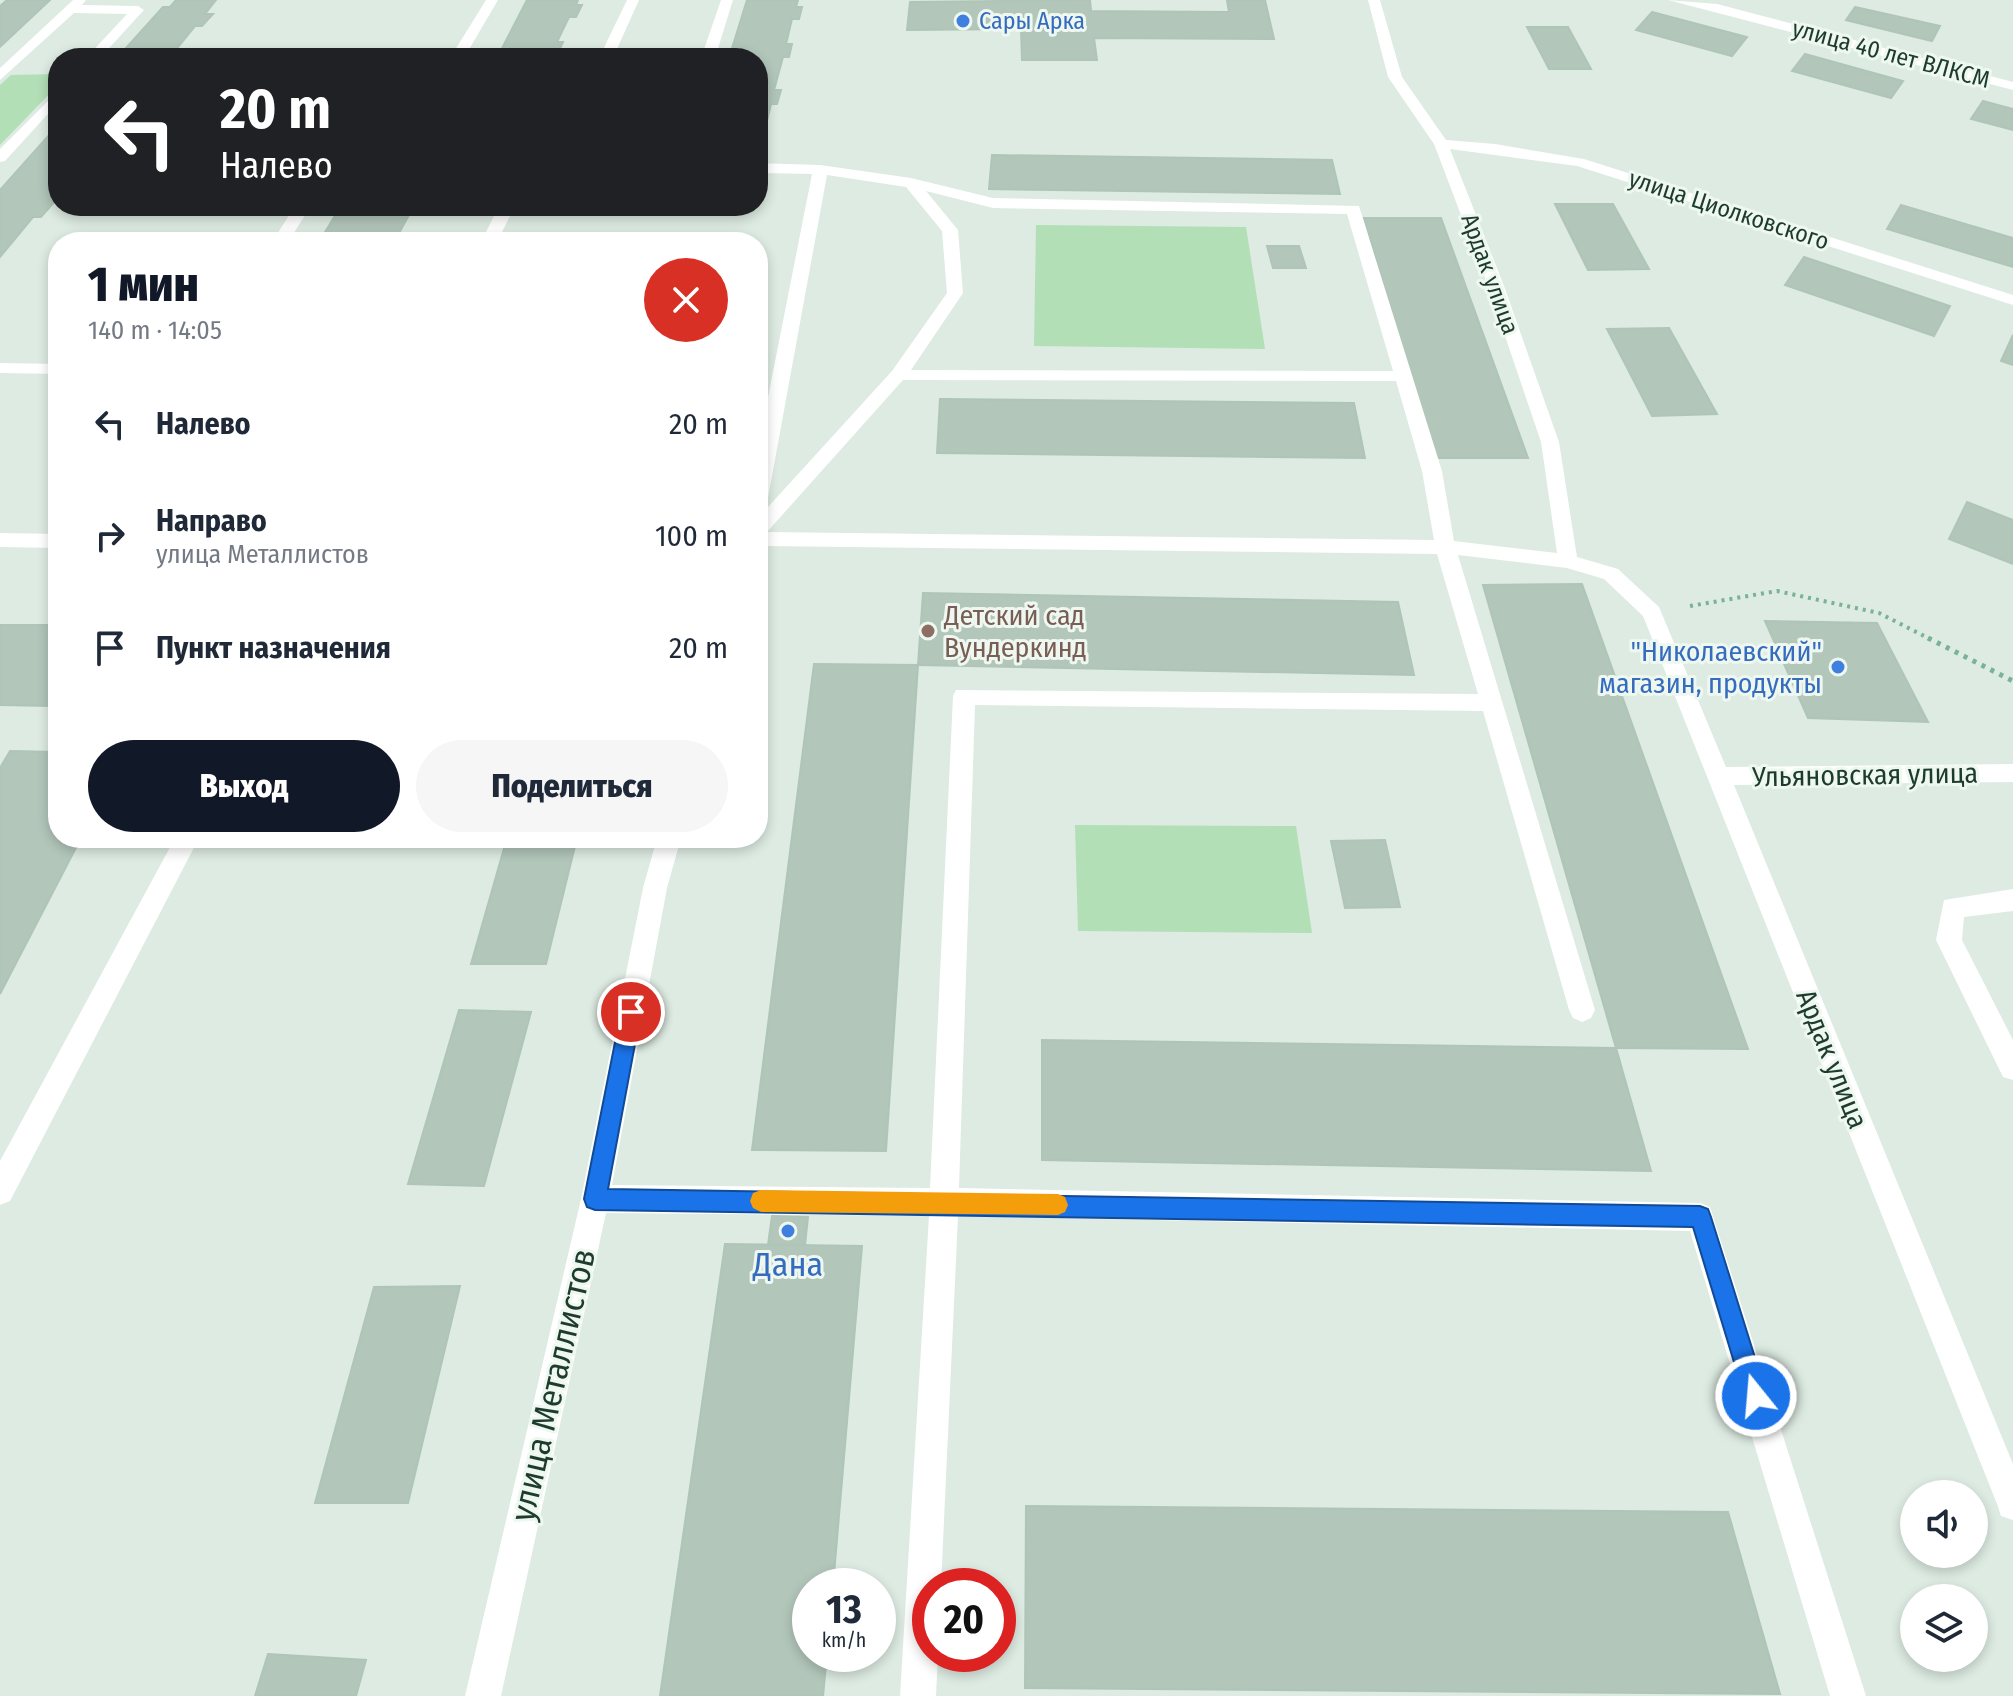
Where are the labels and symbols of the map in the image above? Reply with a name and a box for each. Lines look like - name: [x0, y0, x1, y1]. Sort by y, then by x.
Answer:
- place label: Сары Арка: [979, 7, 1085, 35]
- marker: Сары Арка: [954, 12, 972, 30]
- street label: улица 40 лет ВЛКСМ: [1789, 14, 1993, 94]
- street label: улица Циолковского: [1625, 164, 1833, 256]
- street label: Ардак улица: [1455, 210, 1525, 338]
- place label: Детский сад Вундеркинд: [943, 599, 1087, 664]
- marker: Детский сад Вундеркинд: [919, 622, 937, 640]
- place label: "Николаевский" магазин, продукты: [1599, 635, 1822, 700]
- marker: "Николаевский" магазин, продукты: [1829, 658, 1847, 676]
- street label: Ульяновская улица: [1751, 757, 1978, 793]
- pin: [597, 978, 665, 1046]
- street label: Ардак улица: [1789, 985, 1875, 1133]
- marker: Дана: [779, 1222, 797, 1240]
- place label: Дана: [752, 1244, 823, 1285]
- street label: улица Металлистов: [502, 1245, 604, 1525]
- position arrow: [1714, 1354, 1798, 1438]
- speed limit sign: 20: [912, 1568, 1016, 1672]

